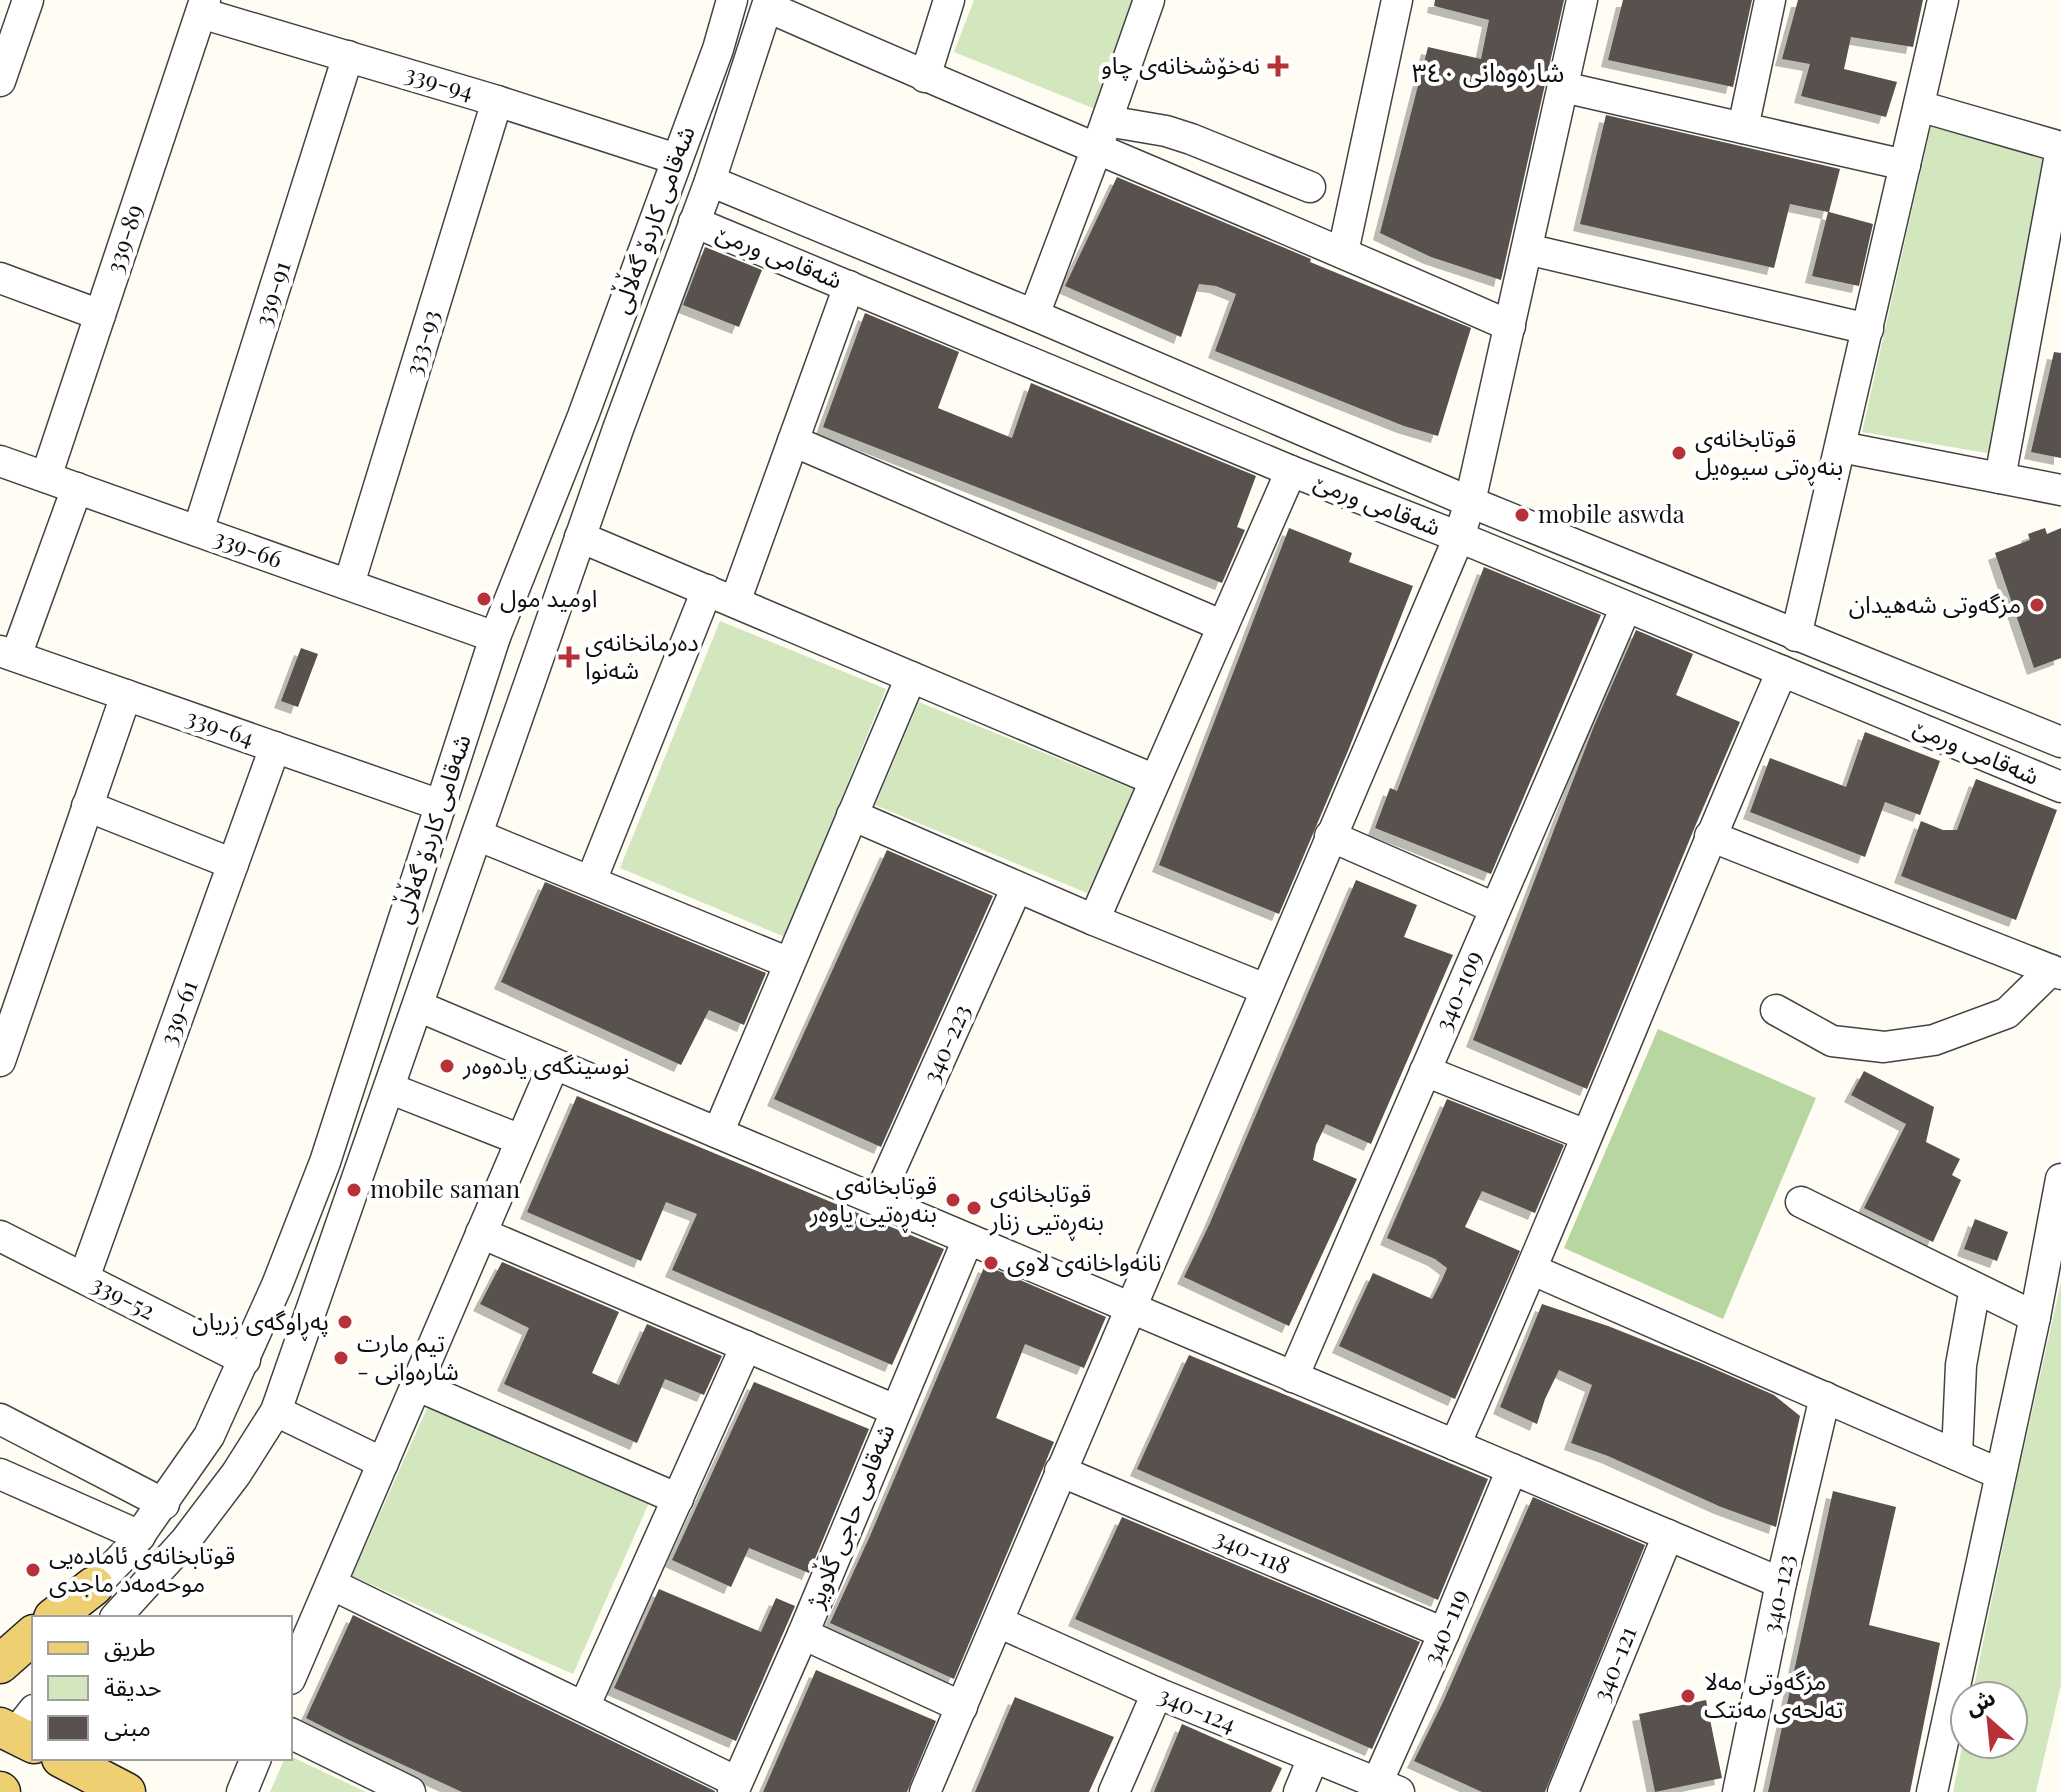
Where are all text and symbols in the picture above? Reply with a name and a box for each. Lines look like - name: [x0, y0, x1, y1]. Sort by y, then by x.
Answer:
- place label: نەخۆشخانەی چاو: [1101, 48, 1260, 81]
- district label: شارەوەانی ٣٤٠: [1412, 54, 1564, 89]
- marker: نەخۆشخانەی چاو: [1267, 55, 1289, 77]
- street label: 339-94: [402, 56, 478, 106]
- street label: شەقامی کاردۆ گەڵاڵی: [603, 121, 701, 317]
- street label: 339-89: [97, 200, 149, 277]
- street label: شەقامی ورمێ: [712, 215, 848, 295]
- street label: 339-91: [246, 256, 297, 330]
- street label: 333-93: [396, 305, 446, 379]
- place label: قوتابخانەی بنەڕەتی سیوەیل: [1695, 421, 1843, 487]
- marker: قوتابخانەی بنەڕەتی سیوەیل: [1670, 444, 1688, 462]
- street label: شەقامی ورمێ: [1310, 464, 1446, 542]
- place label: mobile aswda: [1538, 497, 1685, 529]
- marker: mobile aswda: [1513, 506, 1531, 524]
- street label: 339-66: [210, 520, 287, 574]
- place label: اوميد مول: [500, 581, 597, 613]
- place label: مزگەوتی شەهیدان: [1849, 587, 2021, 619]
- marker: اوميد مول: [475, 590, 493, 608]
- marker: مزگەوتی شەهیدان: [2028, 596, 2046, 614]
- place label: دەرمانخانەی شەنوا: [585, 625, 699, 685]
- marker: دەرمانخانەی شەنوا: [560, 648, 578, 666]
- street label: 339-64: [182, 700, 259, 753]
- street label: شەقامی ورمێ: [1909, 709, 2044, 791]
- street label: شەقامی کاردۆ گەڵاڵی: [385, 730, 477, 927]
- street label: 340-109: [1426, 945, 1488, 1035]
- street label: 339-61: [151, 975, 204, 1049]
- street label: 340-223: [914, 999, 977, 1088]
- place label: نوسینگەی یادەوەر: [462, 1048, 629, 1080]
- marker: نوسینگەی یادەوەر: [438, 1057, 456, 1075]
- place label: قوتابخانەی بنەڕەتیی یاوەر: [809, 1168, 937, 1234]
- place label: mobile saman: [370, 1172, 520, 1204]
- place label: قوتابخانەی بنەڕەتیی زنار: [989, 1176, 1104, 1242]
- marker: mobile saman: [345, 1181, 363, 1199]
- marker: قوتابخانەی بنەڕەتیی یاوەر: [944, 1191, 962, 1209]
- marker: قوتابخانەی بنەڕەتیی زنار: [965, 1199, 983, 1217]
- place label: نانەواخانەی لاوی: [1007, 1245, 1161, 1277]
- marker: نانەواخانەی لاوی: [982, 1254, 1000, 1272]
- street label: 339-52: [87, 1267, 161, 1326]
- place label: پەڕاوگەی زریان: [192, 1304, 329, 1342]
- marker: پەڕاوگەی زریان: [336, 1313, 354, 1331]
- place label: تیم مارت - شارەوانی: [357, 1326, 459, 1386]
- marker: تیم مارت - شارەوانی: [332, 1349, 350, 1367]
- street label: شەقامی حاجی گڵاویژ: [797, 1419, 901, 1613]
- street label: 340-118: [1210, 1520, 1296, 1580]
- place label: قوتابخانەی ئامادەیی موحەمەد ماجدی: [49, 1538, 235, 1598]
- street label: 340-123: [1753, 1551, 1801, 1636]
- marker: قوتابخانەی ئامادەیی موحەمەد ماجدی: [24, 1561, 42, 1579]
- street label: 340-119: [1414, 1584, 1474, 1669]
- legend: [32, 1616, 292, 1760]
- street label: 340-121: [1584, 1621, 1643, 1706]
- text: طريق: [104, 1630, 156, 1663]
- place label: مزگەوتی مەلا تەلحەی مەنتک: [1704, 1664, 1843, 1724]
- text: حديقة: [104, 1670, 162, 1702]
- street label: 340-124: [1154, 1678, 1241, 1739]
- north arrow: [1949, 1680, 2029, 1760]
- text: ش: [1959, 1681, 2000, 1721]
- marker: مزگەوتی مەلا تەلحەی مەنتک: [1679, 1687, 1697, 1705]
- text: مبنى: [104, 1710, 151, 1742]

